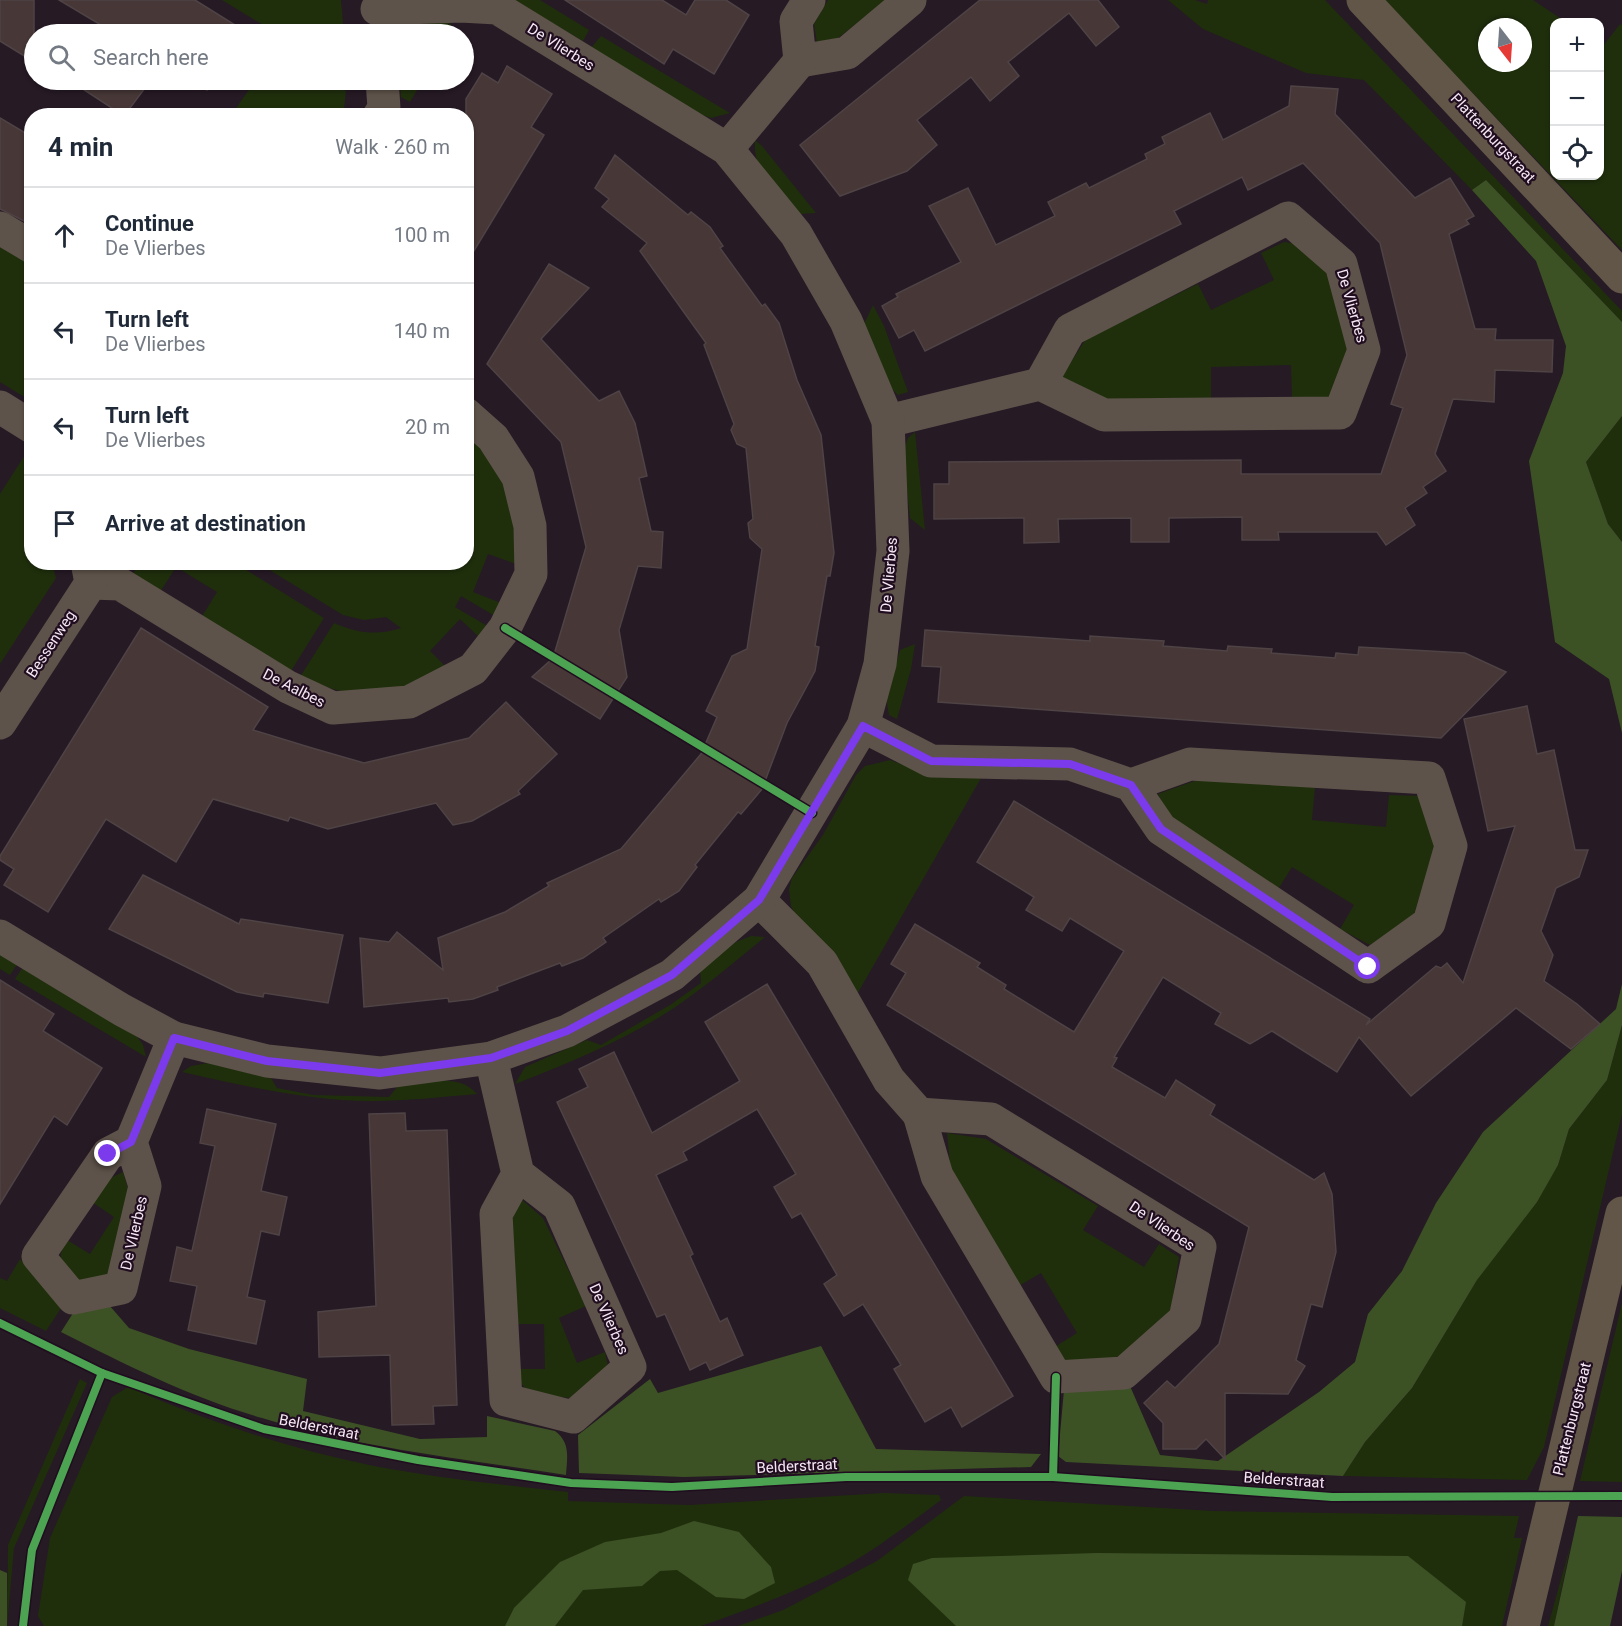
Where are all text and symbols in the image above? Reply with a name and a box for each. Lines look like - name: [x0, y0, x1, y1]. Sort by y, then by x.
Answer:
- north arrow: [1478, 18, 1532, 72]
- map controls: [1550, 18, 1604, 180]
- button: +: [1550, 18, 1604, 72]
- street label: De Vlierbes: [524, 19, 598, 75]
- search box: [24, 24, 474, 90]
- icon: search: [45, 41, 78, 74]
- text: Search here: [93, 45, 209, 70]
- button: −: [1550, 72, 1604, 126]
- street label: Plattenburgstraat: [1447, 89, 1539, 187]
- button: locate: [1550, 126, 1604, 180]
- text: 4 min: [48, 132, 113, 162]
- text: Walk · 260 m: [335, 135, 450, 159]
- text: Continue: [105, 211, 194, 236]
- icon: ahead: [48, 219, 81, 252]
- text: 100 m: [394, 223, 450, 247]
- text: De Vlierbes: [105, 236, 206, 260]
- street label: De Vlierbes: [1333, 267, 1371, 345]
- text: Turn left: [105, 307, 189, 332]
- icon: left: [48, 315, 81, 348]
- text: 140 m: [394, 319, 450, 343]
- text: De Vlierbes: [105, 332, 206, 356]
- text: Turn left: [105, 403, 189, 428]
- icon: left: [48, 411, 81, 444]
- text: 20 m: [405, 415, 450, 439]
- text: De Vlierbes: [105, 428, 206, 452]
- icon: arrive: [48, 507, 81, 540]
- text: Arrive at destination: [105, 511, 306, 536]
- street label: De Vlierbes: [877, 537, 901, 613]
- street label: Bessenweg: [23, 607, 79, 681]
- street label: De Aalbes: [260, 665, 328, 711]
- route start: [1354, 953, 1380, 979]
- route end: [94, 1140, 120, 1166]
- street label: De Vlierbes: [117, 1194, 151, 1272]
- street label: De Vlierbes: [1126, 1197, 1198, 1255]
- street label: De Vlierbes: [585, 1281, 633, 1357]
- street label: Plattenburgstraat: [1549, 1360, 1595, 1477]
- street label: Belderstraat: [277, 1410, 361, 1444]
- street label: Belderstraat: [756, 1455, 838, 1477]
- street label: Belderstraat: [1243, 1468, 1325, 1492]

